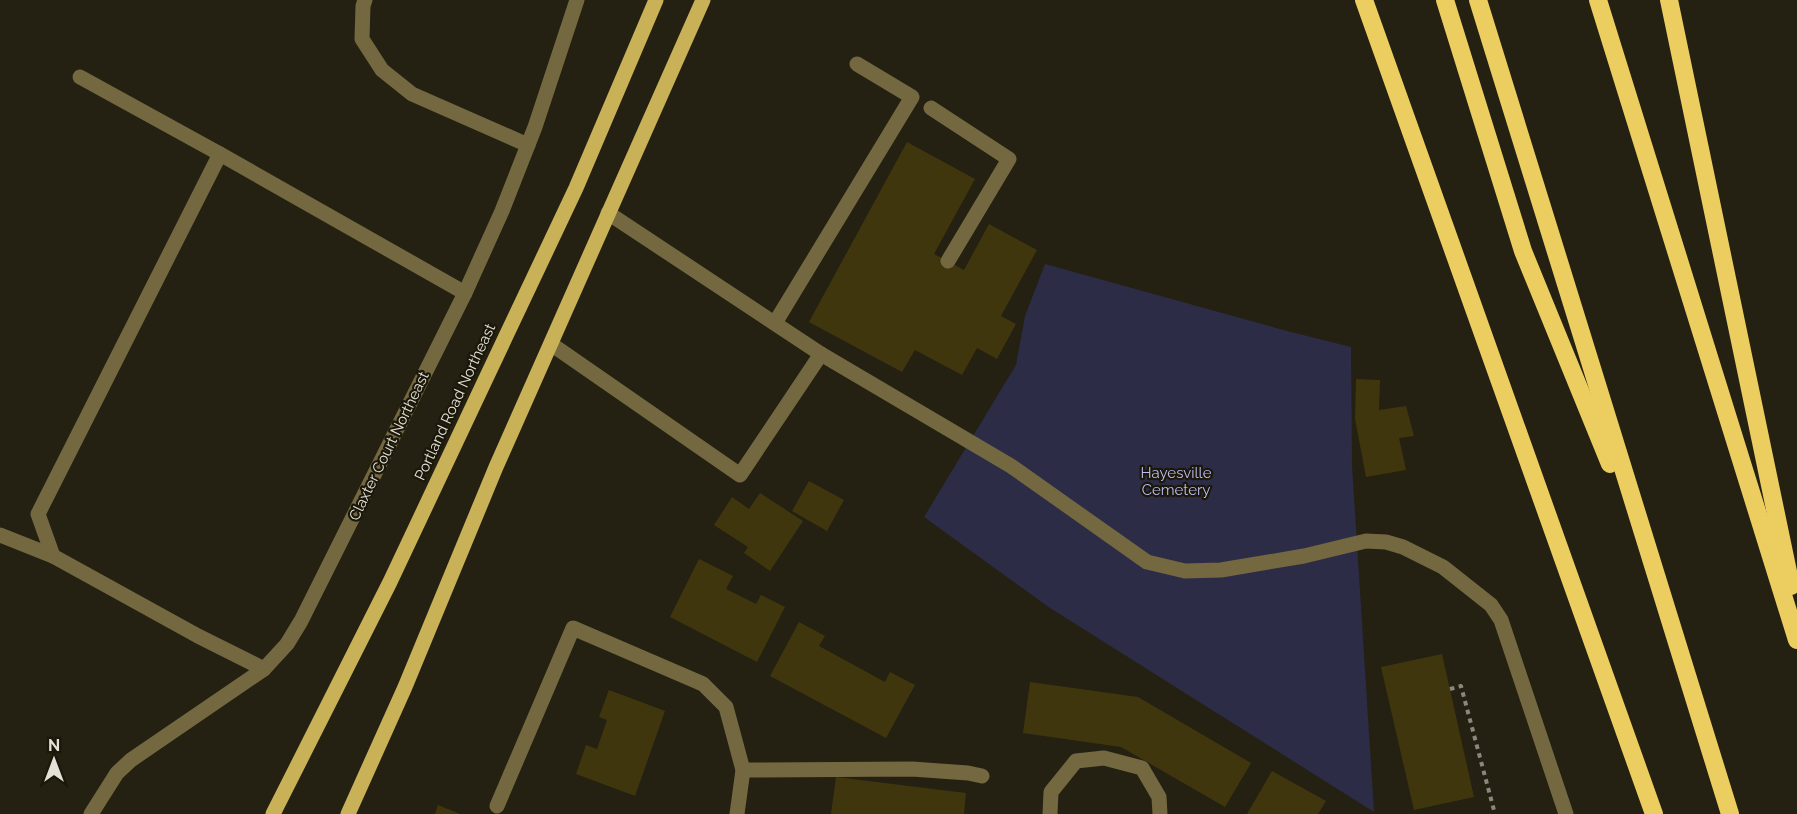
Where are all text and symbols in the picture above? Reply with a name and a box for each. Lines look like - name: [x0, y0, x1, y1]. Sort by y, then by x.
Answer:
- street label: Portland Road Northeast: [411, 321, 499, 483]
- street label: Claxter Court Northeast: [345, 369, 433, 523]
- park label: Hayesville Cemetery: [1141, 464, 1212, 499]
- north arrow: [24, 730, 84, 790]
- text: N: [48, 736, 60, 755]

